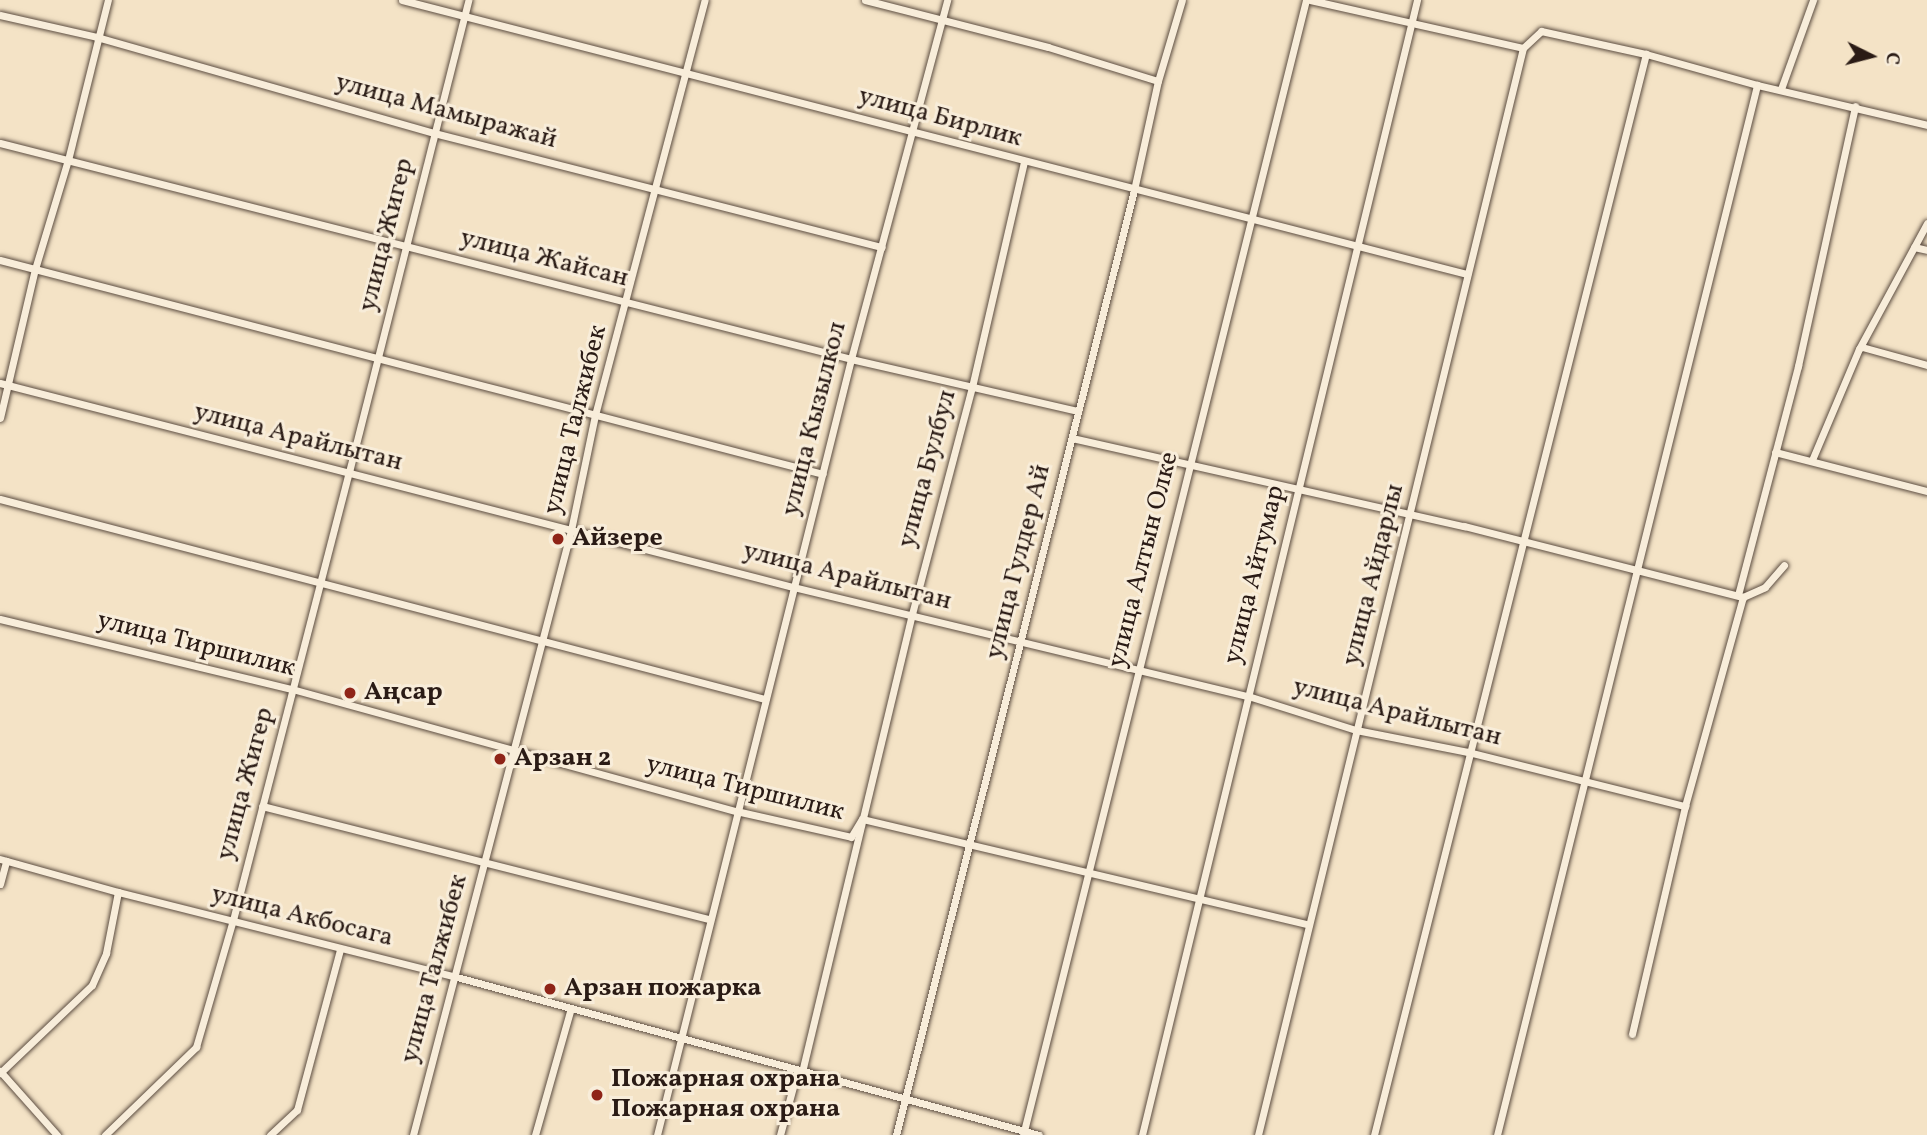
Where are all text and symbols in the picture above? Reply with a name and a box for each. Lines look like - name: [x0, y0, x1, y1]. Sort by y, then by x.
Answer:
- north arrow: [1836, 21, 1906, 91]
- text: С: [1878, 51, 1905, 66]
- street label: улица Мамыражай: [332, 67, 560, 157]
- street label: улица Бирлик: [855, 81, 1025, 155]
- street label: улица Жигер: [353, 155, 421, 315]
- street label: улица Жайсан: [457, 223, 631, 295]
- street label: улица Кызылкол: [776, 319, 854, 519]
- street label: улица Талжибек: [537, 322, 615, 518]
- street label: улица Булбул: [892, 387, 964, 551]
- street label: улица Арайлытан: [191, 397, 405, 479]
- street label: улица Алтын Олке: [1102, 449, 1186, 671]
- street label: улица Гулдер Ай: [980, 461, 1058, 663]
- street label: улица Айдарлы: [1336, 481, 1412, 669]
- street label: улица Айтумар: [1218, 482, 1292, 668]
- place label: Айзере: [572, 523, 663, 555]
- marker: Айзере: [550, 531, 566, 547]
- street label: улица Арайлытан: [740, 536, 954, 618]
- street label: улица Тиршилик: [93, 605, 299, 685]
- street label: улица Арайлытан: [1290, 672, 1504, 754]
- place label: Аңсар: [364, 677, 443, 709]
- marker: Аңсар: [342, 685, 358, 701]
- street label: улица Жигер: [211, 704, 281, 864]
- place label: Арзан 2: [514, 743, 611, 775]
- street label: улица Тиршилик: [642, 749, 848, 829]
- marker: Арзан 2: [492, 751, 508, 767]
- street label: улица Талжибек: [395, 871, 475, 1067]
- street label: улица Акбосага: [208, 879, 396, 955]
- place label: Арзан пожарка: [564, 973, 762, 1005]
- marker: Арзан пожарка: [542, 981, 558, 997]
- place label: Пожарная охрана Пожарная охрана: [611, 1064, 840, 1126]
- marker: Пожарная охрана Пожарная охрана: [589, 1087, 605, 1103]

